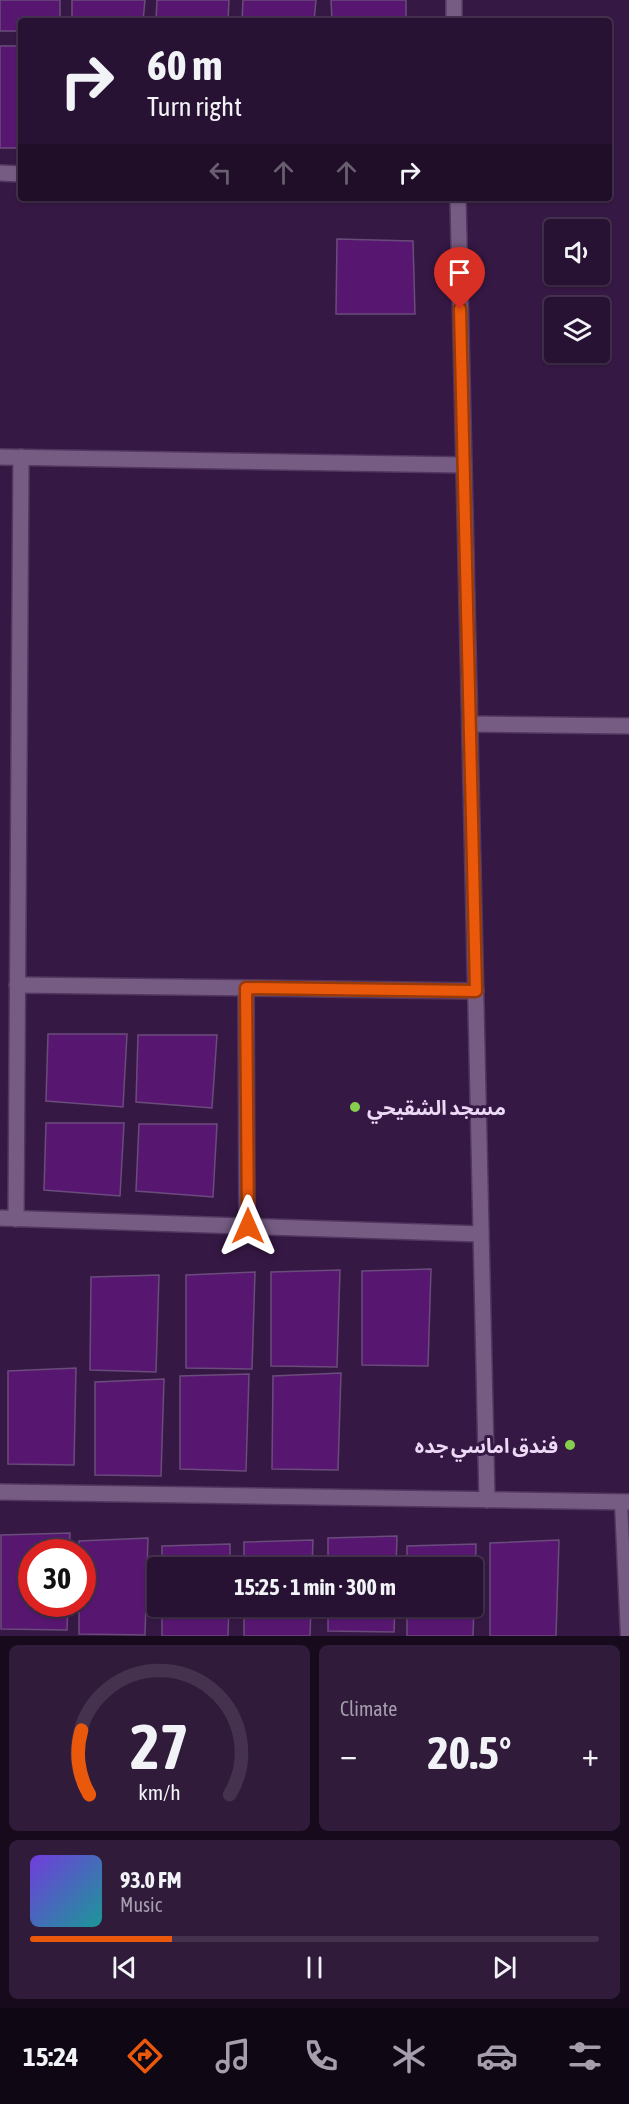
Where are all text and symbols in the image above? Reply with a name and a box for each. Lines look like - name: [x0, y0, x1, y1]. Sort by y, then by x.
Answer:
- text: 60 m: [147, 41, 222, 89]
- icon: right: [48, 42, 126, 120]
- text: Turn right: [147, 91, 242, 122]
- icon: left: [204, 156, 237, 189]
- icon: ahead: [267, 156, 300, 189]
- icon: ahead: [330, 156, 363, 189]
- icon: right: [393, 156, 426, 189]
- map controls: [544, 219, 610, 363]
- button: sound: [544, 219, 610, 285]
- pin: [434, 247, 485, 309]
- icon: arrive: [443, 256, 476, 289]
- button: layers: [544, 297, 610, 363]
- place label: مسجد الشقيحي: [367, 1096, 506, 1124]
- marker: مسجد الشقيحي: [348, 1100, 362, 1114]
- position arrow: [216, 1194, 280, 1258]
- place label: فندق اماسي جده: [415, 1434, 558, 1462]
- marker: فندق اماسي جده: [563, 1438, 577, 1452]
- speed limit sign: 30: [18, 1539, 96, 1617]
- text: 15:25 · 1 min · 300 m: [234, 1574, 396, 1600]
- text: Climate: [340, 1697, 397, 1720]
- text: 27: [130, 1711, 189, 1782]
- text: 20.5°: [428, 1727, 511, 1779]
- text: −: [340, 1735, 357, 1773]
- text: +: [582, 1735, 599, 1773]
- text: km/h: [138, 1780, 181, 1805]
- text: 93.0 FM: [120, 1867, 182, 1893]
- text: Music: [120, 1893, 162, 1916]
- icon: previous: [108, 1951, 141, 1984]
- icon: pause: [298, 1951, 331, 1984]
- icon: next: [488, 1951, 521, 1984]
- icon: directions: [124, 2035, 166, 2077]
- icon: music: [212, 2035, 254, 2077]
- icon: phone: [300, 2035, 342, 2077]
- icon: climate: [388, 2035, 430, 2077]
- icon: car: [476, 2035, 518, 2077]
- icon: filters: [564, 2035, 606, 2077]
- text: 15:24: [23, 2041, 79, 2072]

